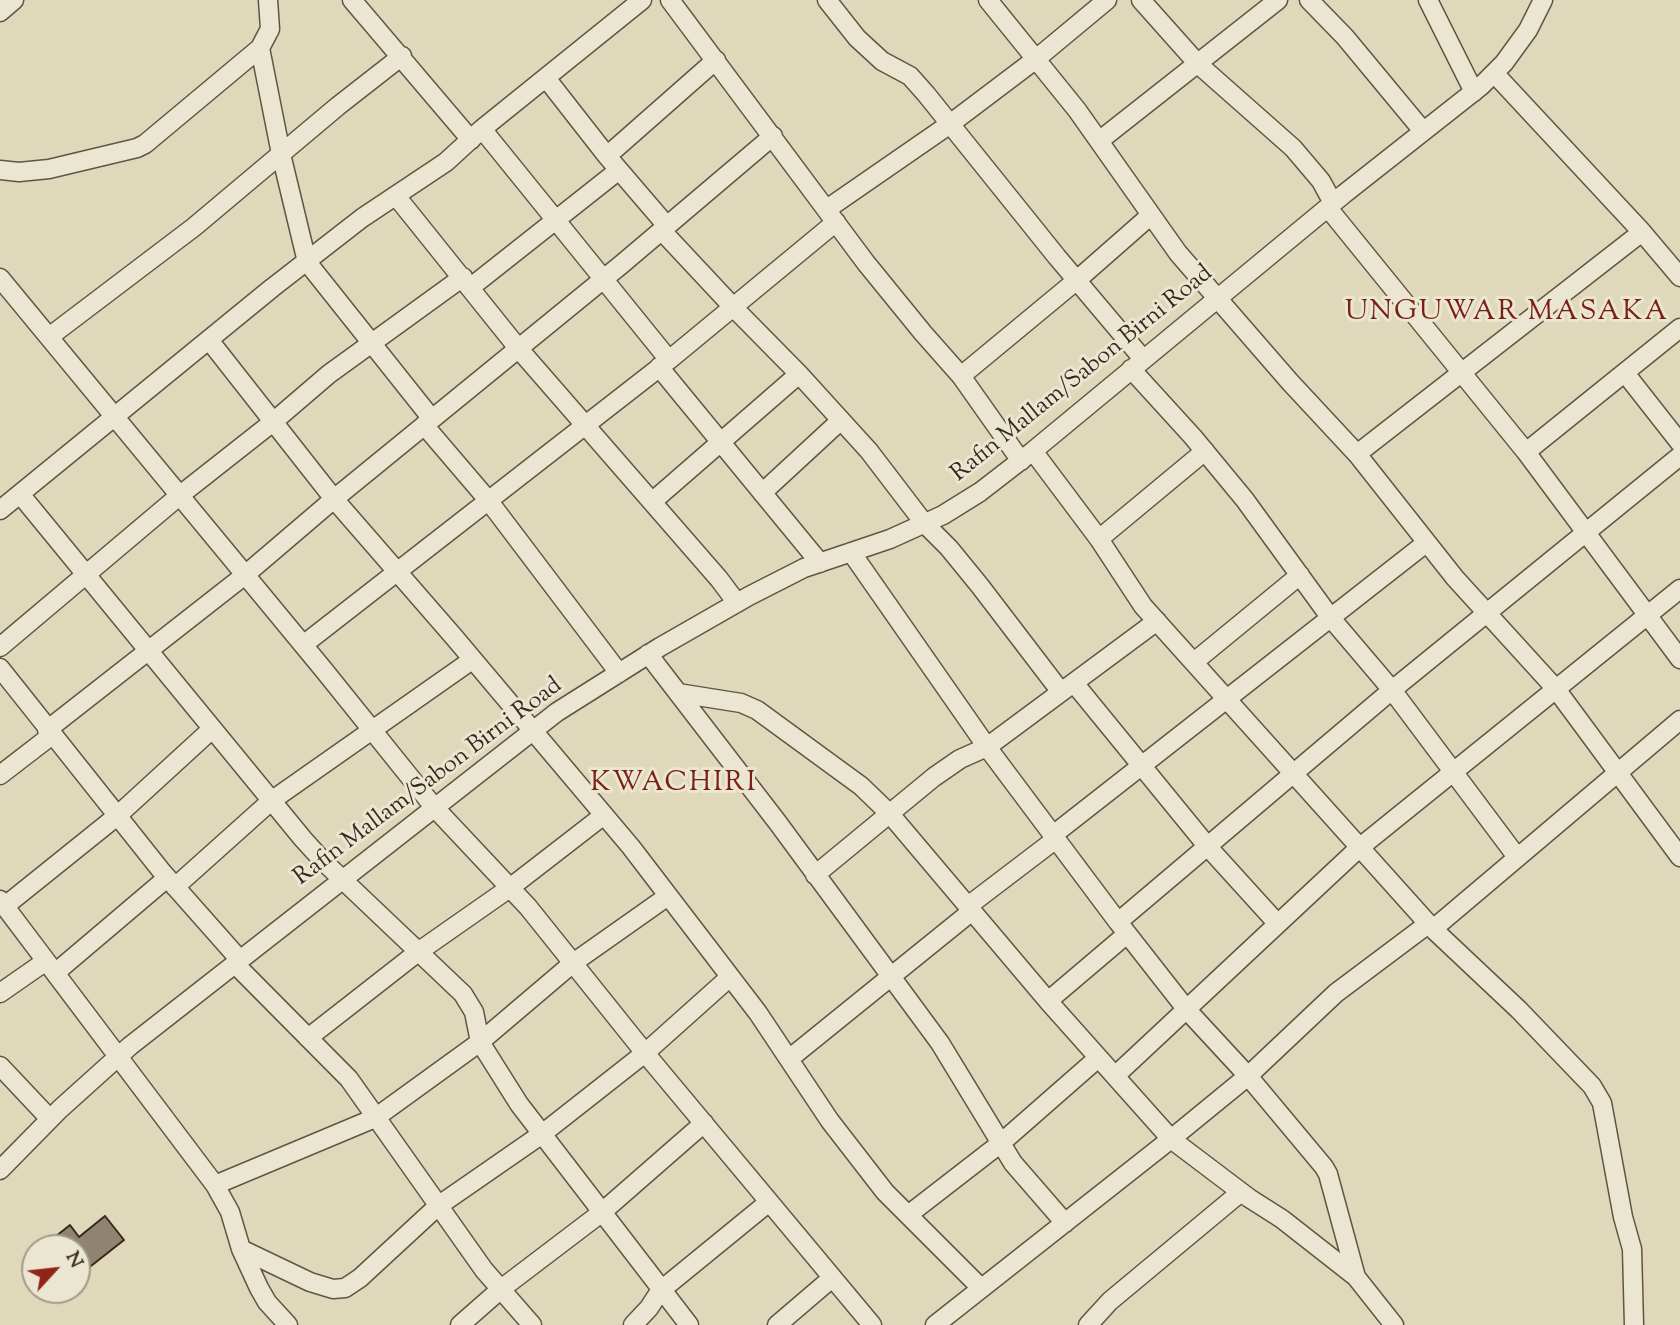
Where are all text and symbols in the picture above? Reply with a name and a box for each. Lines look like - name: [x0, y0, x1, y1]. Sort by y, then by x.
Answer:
- street label: Rafin Mallam/Sabon Birni Road: [946, 260, 1220, 490]
- district label: UNGUWAR MASAKA: [1347, 297, 1667, 331]
- street label: Rafin Mallam/Sabon Birni Road: [289, 673, 569, 893]
- district label: KWACHIRI: [591, 768, 757, 802]
- north arrow: [21, 1234, 91, 1304]
- text: N: [58, 1247, 89, 1273]

